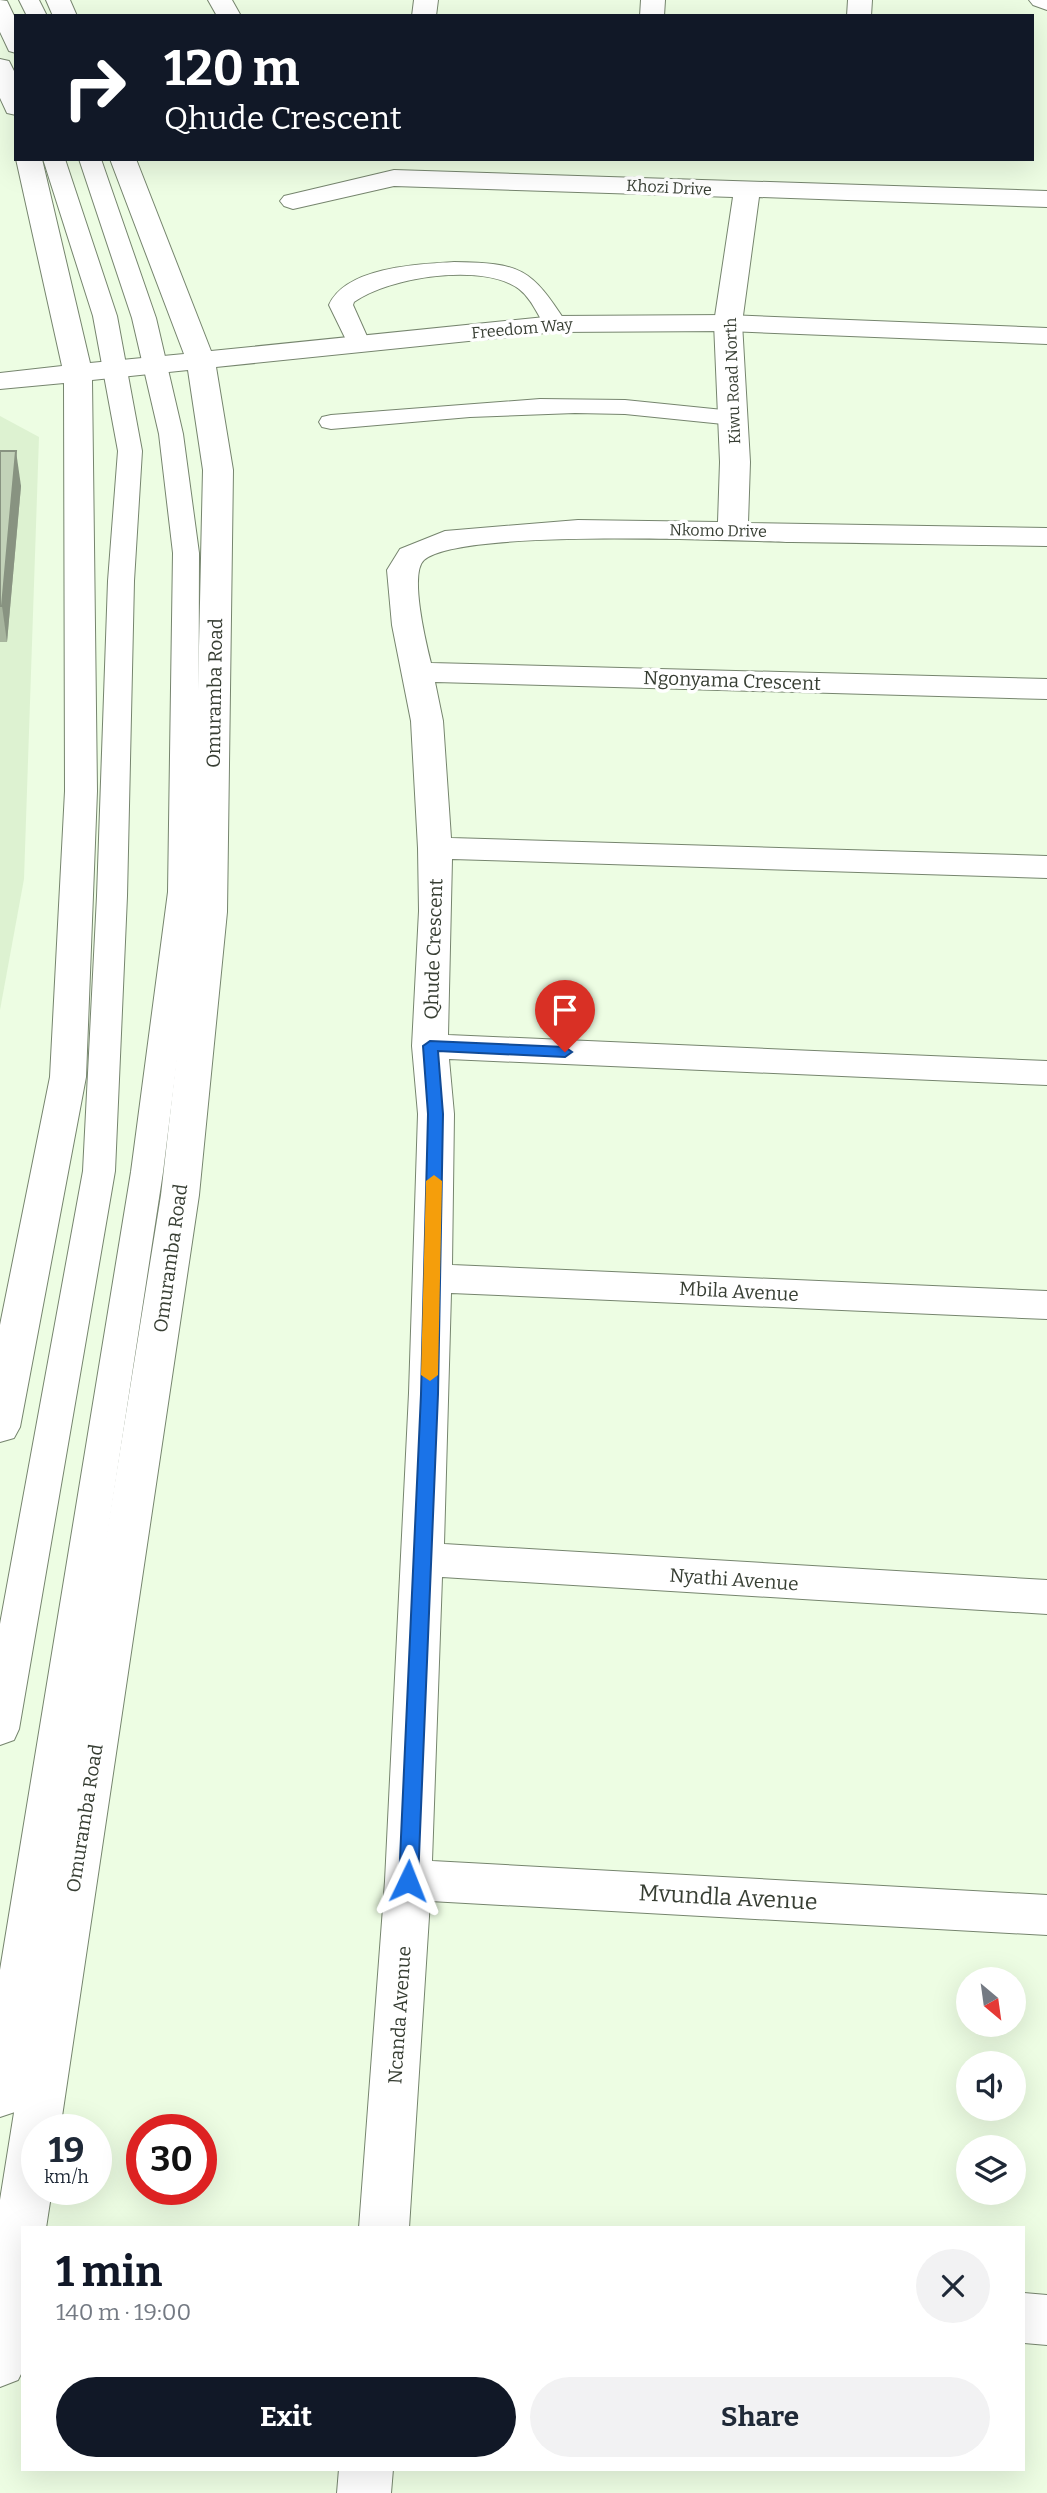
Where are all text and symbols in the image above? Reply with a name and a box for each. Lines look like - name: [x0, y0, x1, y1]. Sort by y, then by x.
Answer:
- text: 120 m: [164, 39, 299, 98]
- icon: right: [49, 42, 140, 133]
- text: Qhude Crescent: [164, 99, 402, 137]
- street label: Khozi Drive: [626, 176, 712, 199]
- street label: Freedom Way: [470, 315, 574, 342]
- street label: Kiwu Road North: [721, 317, 744, 445]
- street label: Nkomo Drive: [669, 520, 767, 541]
- street label: Omuramba Road: [202, 618, 227, 768]
- street label: Ngonyama Crescent: [643, 666, 821, 695]
- street label: Qhude Crescent: [420, 878, 447, 1020]
- pin: [535, 980, 595, 1052]
- icon: arrive: [546, 991, 584, 1029]
- street label: Omuramba Road: [149, 1182, 192, 1334]
- street label: Mbila Avenue: [679, 1277, 799, 1306]
- street label: Nyathi Avenue: [669, 1564, 799, 1595]
- street label: Omuramba Road: [61, 1742, 108, 1894]
- position arrow: [371, 1844, 445, 1918]
- street label: Mvundla Avenue: [638, 1878, 818, 1916]
- street label: Ncanda Avenue: [383, 1945, 416, 2085]
- north arrow: [956, 1967, 1026, 2037]
- map controls: [956, 1967, 1026, 2205]
- button: sound: [956, 2051, 1026, 2121]
- speed limit sign: 30: [126, 2114, 217, 2205]
- text: 19: [49, 2129, 84, 2171]
- button: layers: [956, 2135, 1026, 2205]
- text: km/h: [44, 2166, 89, 2188]
- text: 1 min: [56, 2247, 162, 2297]
- button: close: [916, 2249, 990, 2323]
- text: 140 m · 19:00: [56, 2298, 191, 2326]
- button: Exit: [56, 2377, 516, 2457]
- button: Share: [530, 2377, 990, 2457]

